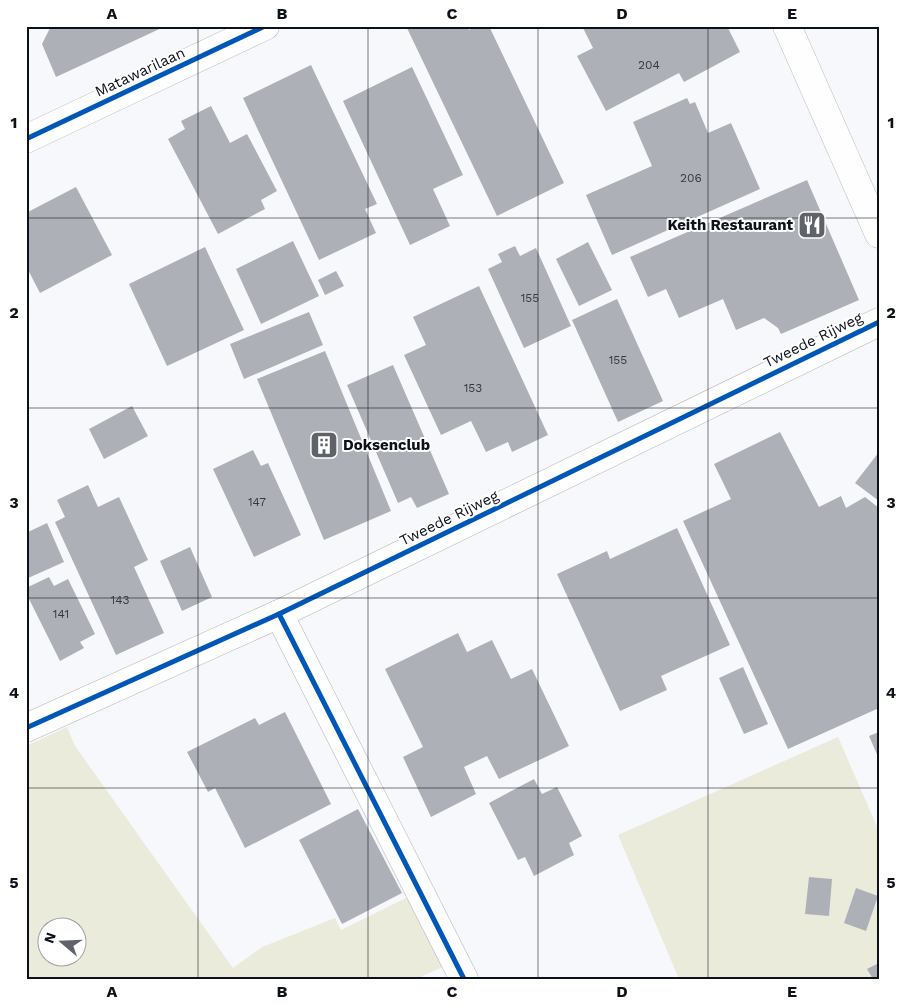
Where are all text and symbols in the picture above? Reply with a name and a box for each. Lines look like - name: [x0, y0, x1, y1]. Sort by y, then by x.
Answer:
- text: A: [107, 4, 118, 23]
- text: B: [277, 4, 288, 23]
- text: C: [447, 4, 458, 23]
- text: D: [616, 4, 628, 23]
- text: E: [787, 4, 797, 23]
- street label: Matawarilaan: [92, 43, 188, 101]
- house number: 204: [638, 58, 660, 72]
- text: 1: [11, 113, 17, 132]
- text: 1: [888, 113, 894, 132]
- house number: 206: [680, 171, 702, 185]
- restaurant icon: Keith Restaurant: [797, 210, 827, 240]
- place label: Keith Restaurant: [667, 216, 793, 234]
- house number: 155: [521, 291, 539, 305]
- text: 2: [9, 303, 19, 322]
- text: 2: [886, 303, 896, 322]
- street label: Tweede Rijweg: [761, 308, 865, 372]
- house number: 155: [609, 353, 627, 367]
- house number: 153: [464, 381, 482, 395]
- building icon: Doksenclub: [309, 430, 339, 460]
- place label: Doksenclub: [343, 436, 430, 454]
- street label: Tweede Rijweg: [397, 486, 501, 550]
- text: 3: [9, 493, 19, 512]
- text: 3: [886, 493, 896, 512]
- house number: 147: [248, 495, 266, 509]
- house number: 143: [110, 593, 130, 607]
- house number: 141: [53, 607, 69, 621]
- text: 4: [9, 683, 19, 702]
- text: 4: [886, 683, 896, 702]
- text: 5: [9, 873, 19, 892]
- text: 5: [886, 873, 896, 892]
- north arrow: [38, 918, 88, 968]
- text: N: [40, 930, 59, 945]
- text: A: [107, 982, 118, 1001]
- text: B: [277, 982, 288, 1001]
- text: C: [447, 982, 458, 1001]
- text: D: [616, 982, 628, 1001]
- text: E: [787, 982, 797, 1001]

